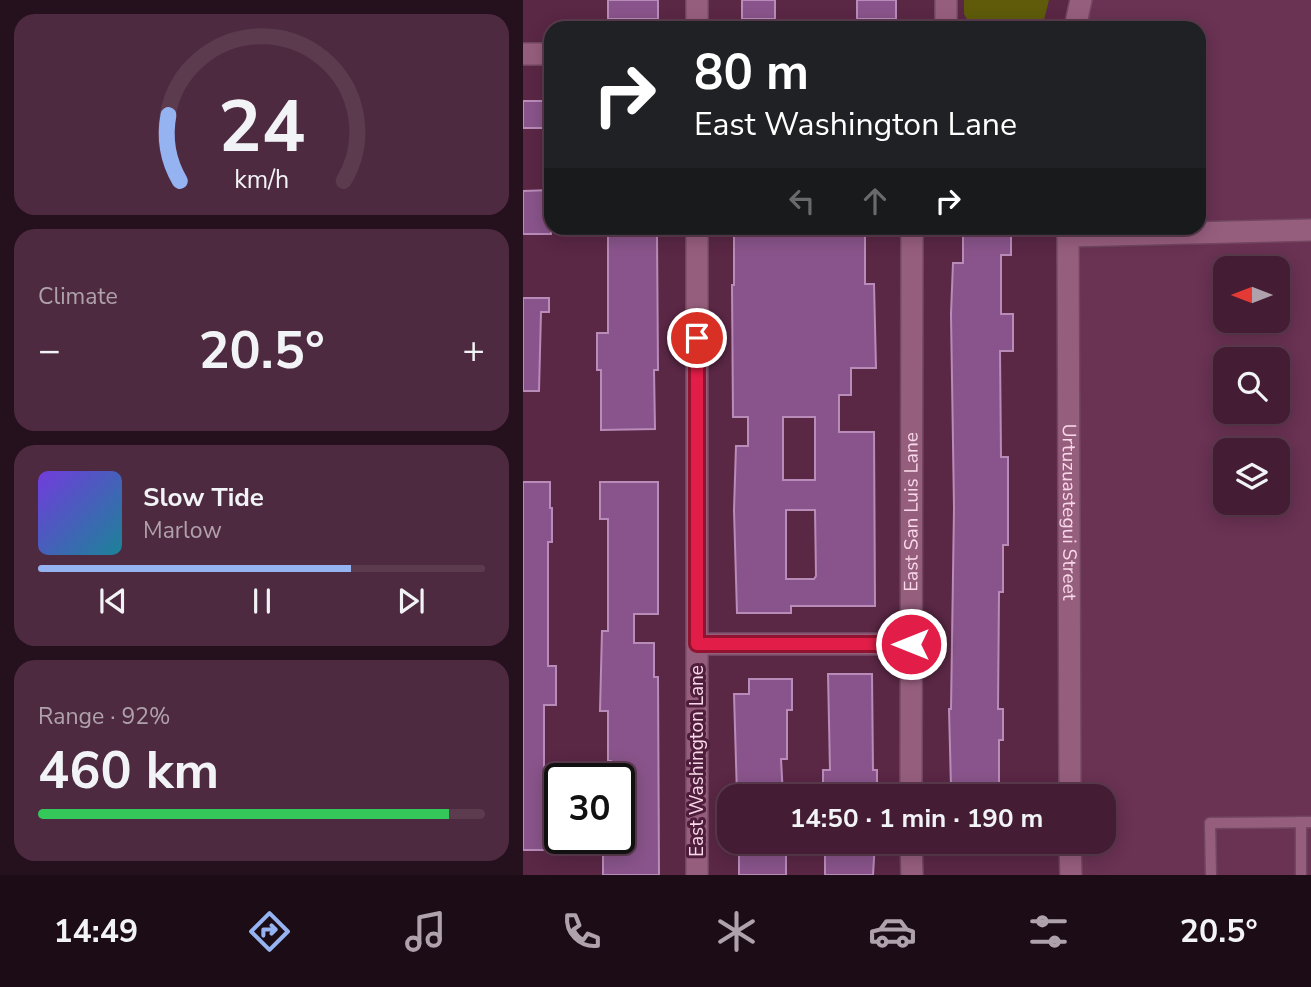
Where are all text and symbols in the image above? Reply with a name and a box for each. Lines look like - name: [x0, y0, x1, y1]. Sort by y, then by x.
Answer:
- text: 80 m: [694, 39, 809, 106]
- icon: right: [579, 49, 670, 140]
- text: 24: [218, 77, 305, 177]
- text: East Washington Lane: [694, 103, 1017, 146]
- text: km/h: [234, 162, 289, 196]
- icon: left: [783, 182, 821, 220]
- icon: ahead: [856, 182, 894, 220]
- icon: right: [929, 182, 967, 220]
- north arrow: [1213, 256, 1289, 332]
- map controls: [1213, 256, 1290, 515]
- text: Climate: [38, 281, 118, 312]
- pin: [667, 308, 727, 368]
- text: 20.5°: [198, 315, 325, 386]
- icon: arrive: [678, 319, 716, 357]
- text: −: [38, 325, 61, 376]
- text: +: [462, 325, 485, 376]
- button: search: [1213, 347, 1290, 424]
- street label: Urtuzuastegui Street: [1056, 424, 1082, 601]
- street label: East San Luis Lane: [898, 432, 925, 592]
- button: layers: [1213, 438, 1290, 515]
- text: Slow Tide: [143, 480, 264, 515]
- text: Marlow: [143, 515, 222, 546]
- icon: previous: [94, 582, 132, 620]
- icon: pause: [243, 582, 281, 620]
- icon: next: [392, 582, 430, 620]
- position arrow: [874, 607, 948, 681]
- street label: East Washington Lane: [684, 665, 710, 857]
- text: Range · 92%: [38, 701, 170, 732]
- text: 460 km: [38, 735, 219, 806]
- speed limit sign: 30: [544, 763, 635, 854]
- text: 14:50 · 1 min · 190 m: [790, 801, 1043, 836]
- icon: directions: [245, 907, 294, 956]
- icon: music: [401, 907, 450, 956]
- icon: phone: [557, 907, 606, 956]
- icon: climate: [712, 907, 761, 956]
- icon: car: [868, 907, 917, 956]
- icon: filters: [1024, 907, 1073, 956]
- text: 14:49: [53, 910, 138, 953]
- text: 20.5°: [1180, 910, 1258, 953]

